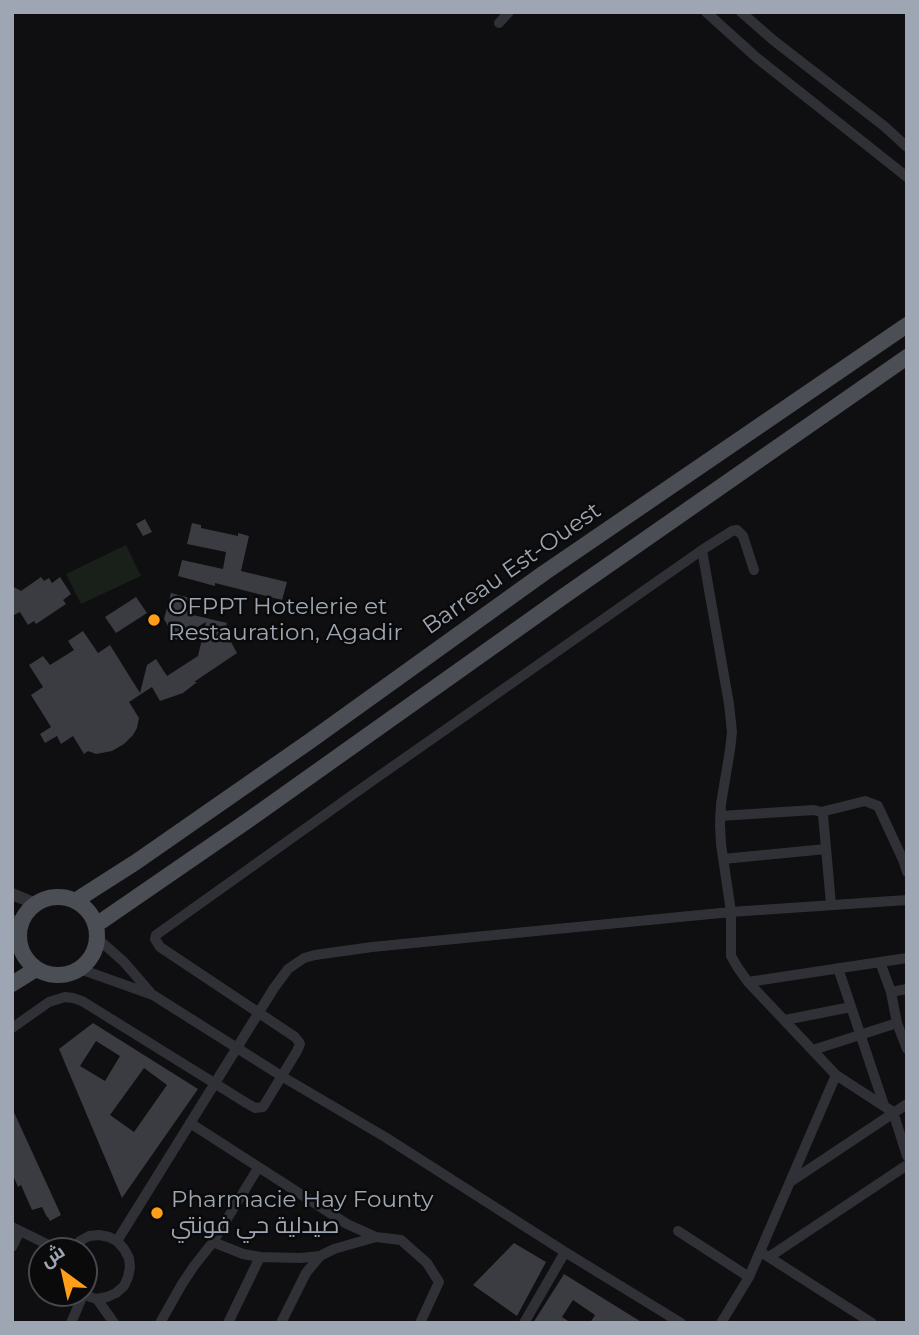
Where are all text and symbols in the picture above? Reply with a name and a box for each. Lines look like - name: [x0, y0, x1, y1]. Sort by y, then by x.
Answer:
- street label: Barreau Est-Ouest: [418, 497, 606, 641]
- place label: OFPPT Hotelerie et Restauration, Agadir: [168, 593, 403, 647]
- marker: OFPPT Hotelerie et Restauration, Agadir: [146, 612, 162, 628]
- place label: Pharmacie Hay Founty صيدلية حي فونتي: [171, 1186, 433, 1240]
- marker: Pharmacie Hay Founty صيدلية حي فونتي: [149, 1205, 165, 1221]
- north arrow: [28, 1237, 98, 1307]
- text: ش: [36, 1239, 69, 1272]

